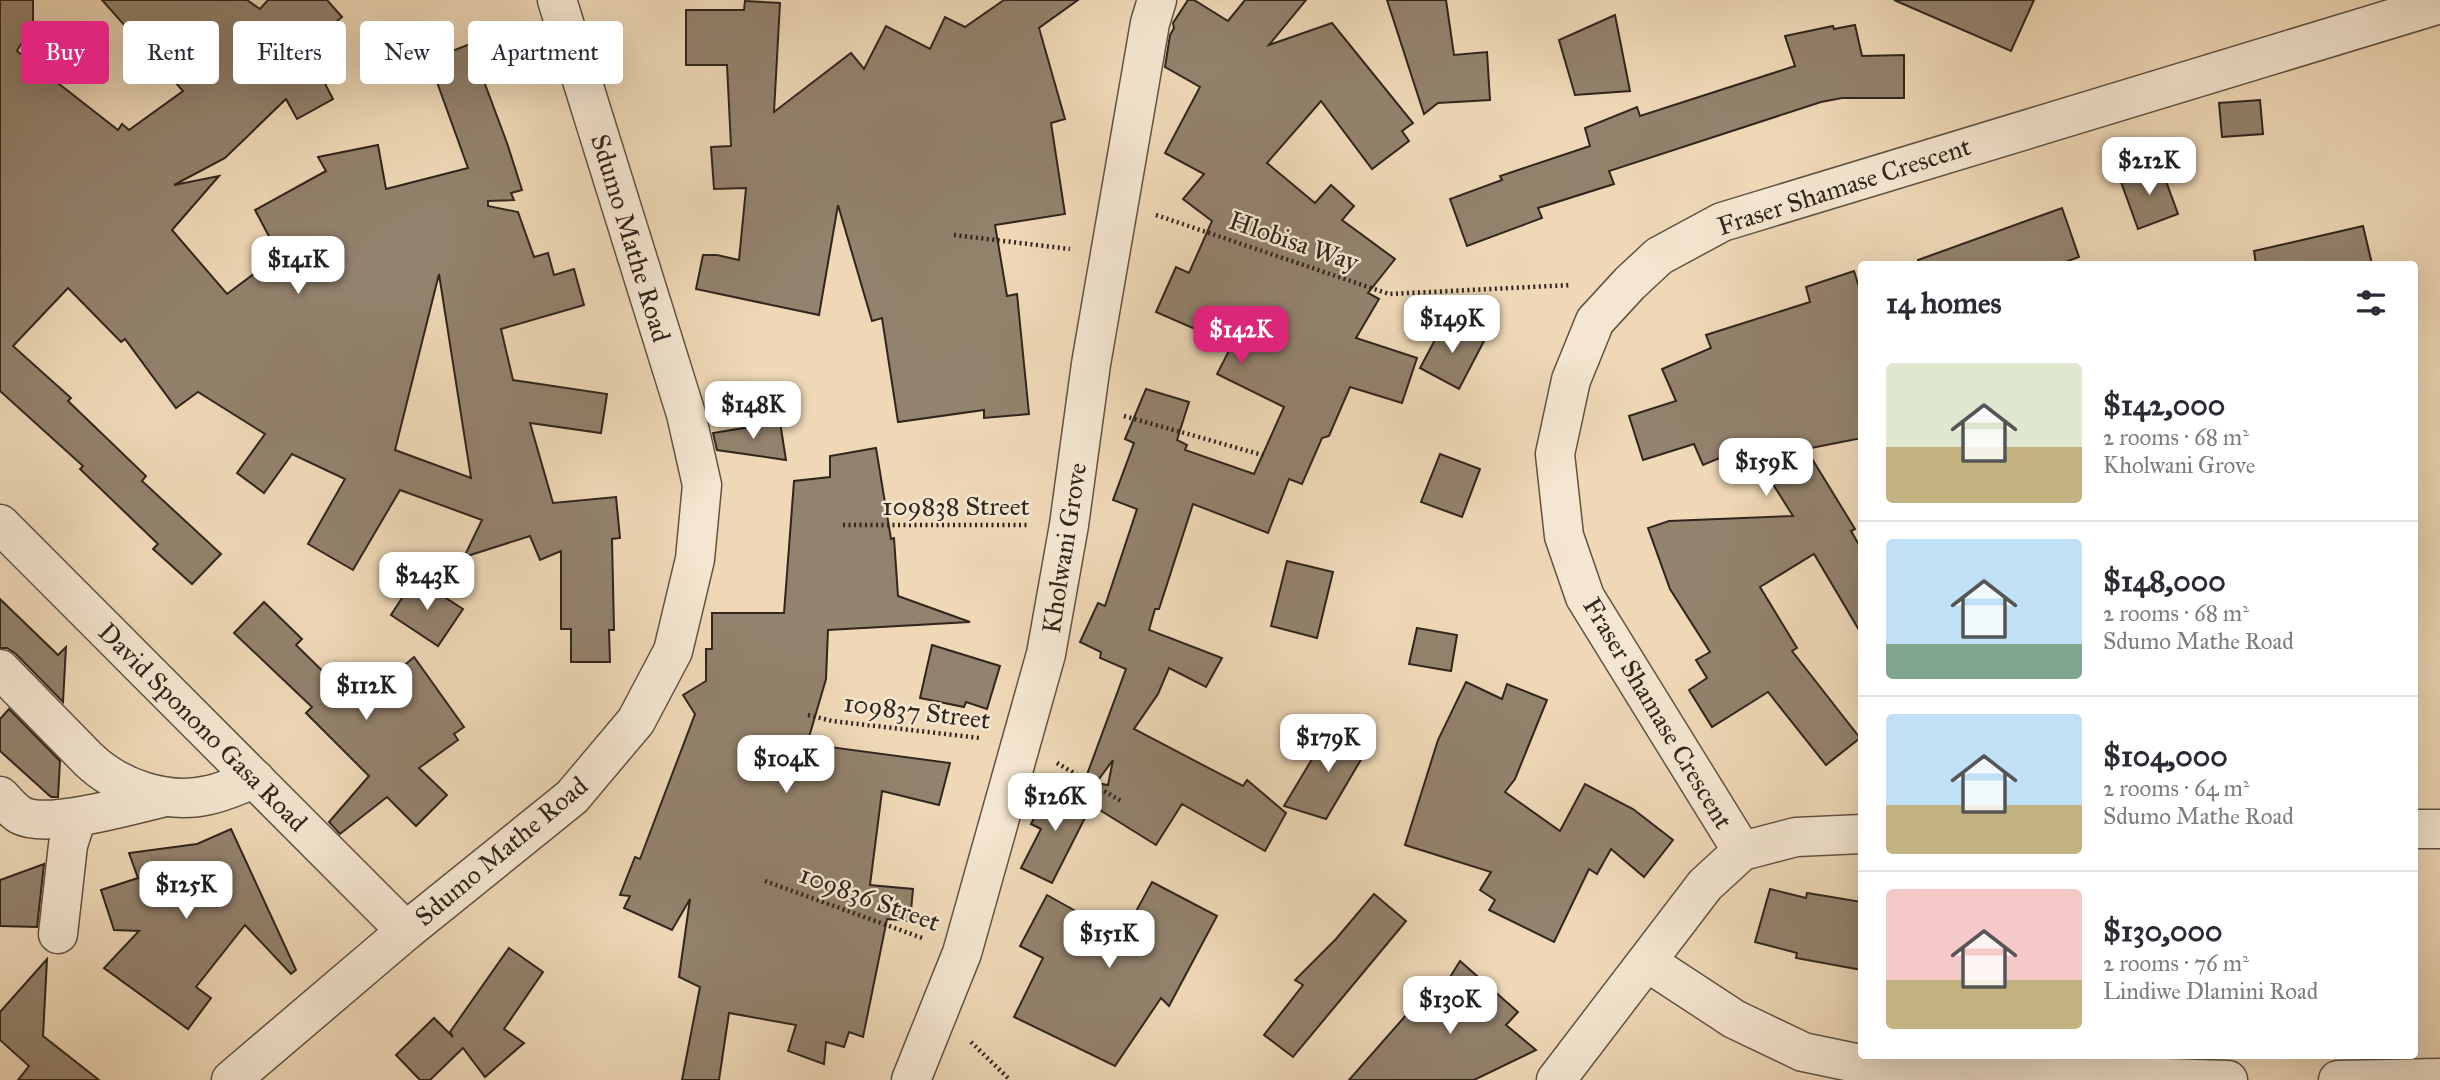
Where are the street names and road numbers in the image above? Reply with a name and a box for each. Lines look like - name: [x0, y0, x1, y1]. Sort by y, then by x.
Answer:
- street label: Sdumo Mathe Road: [584, 130, 678, 346]
- street label: Fraser Shamase Crescent: [1713, 130, 1975, 242]
- street label: Hlobisa Way: [1225, 204, 1364, 278]
- street label: Kholwani Grove: [1035, 460, 1093, 636]
- street label: 109838 Street: [882, 490, 1030, 522]
- street label: Fraser Shamase Crescent: [1576, 591, 1740, 835]
- street label: David Sponono Gasa Road: [92, 616, 314, 838]
- street label: 109837 Street: [842, 686, 992, 736]
- street label: Sdumo Mathe Road: [408, 769, 594, 933]
- street label: 109836 Street: [795, 858, 945, 938]

